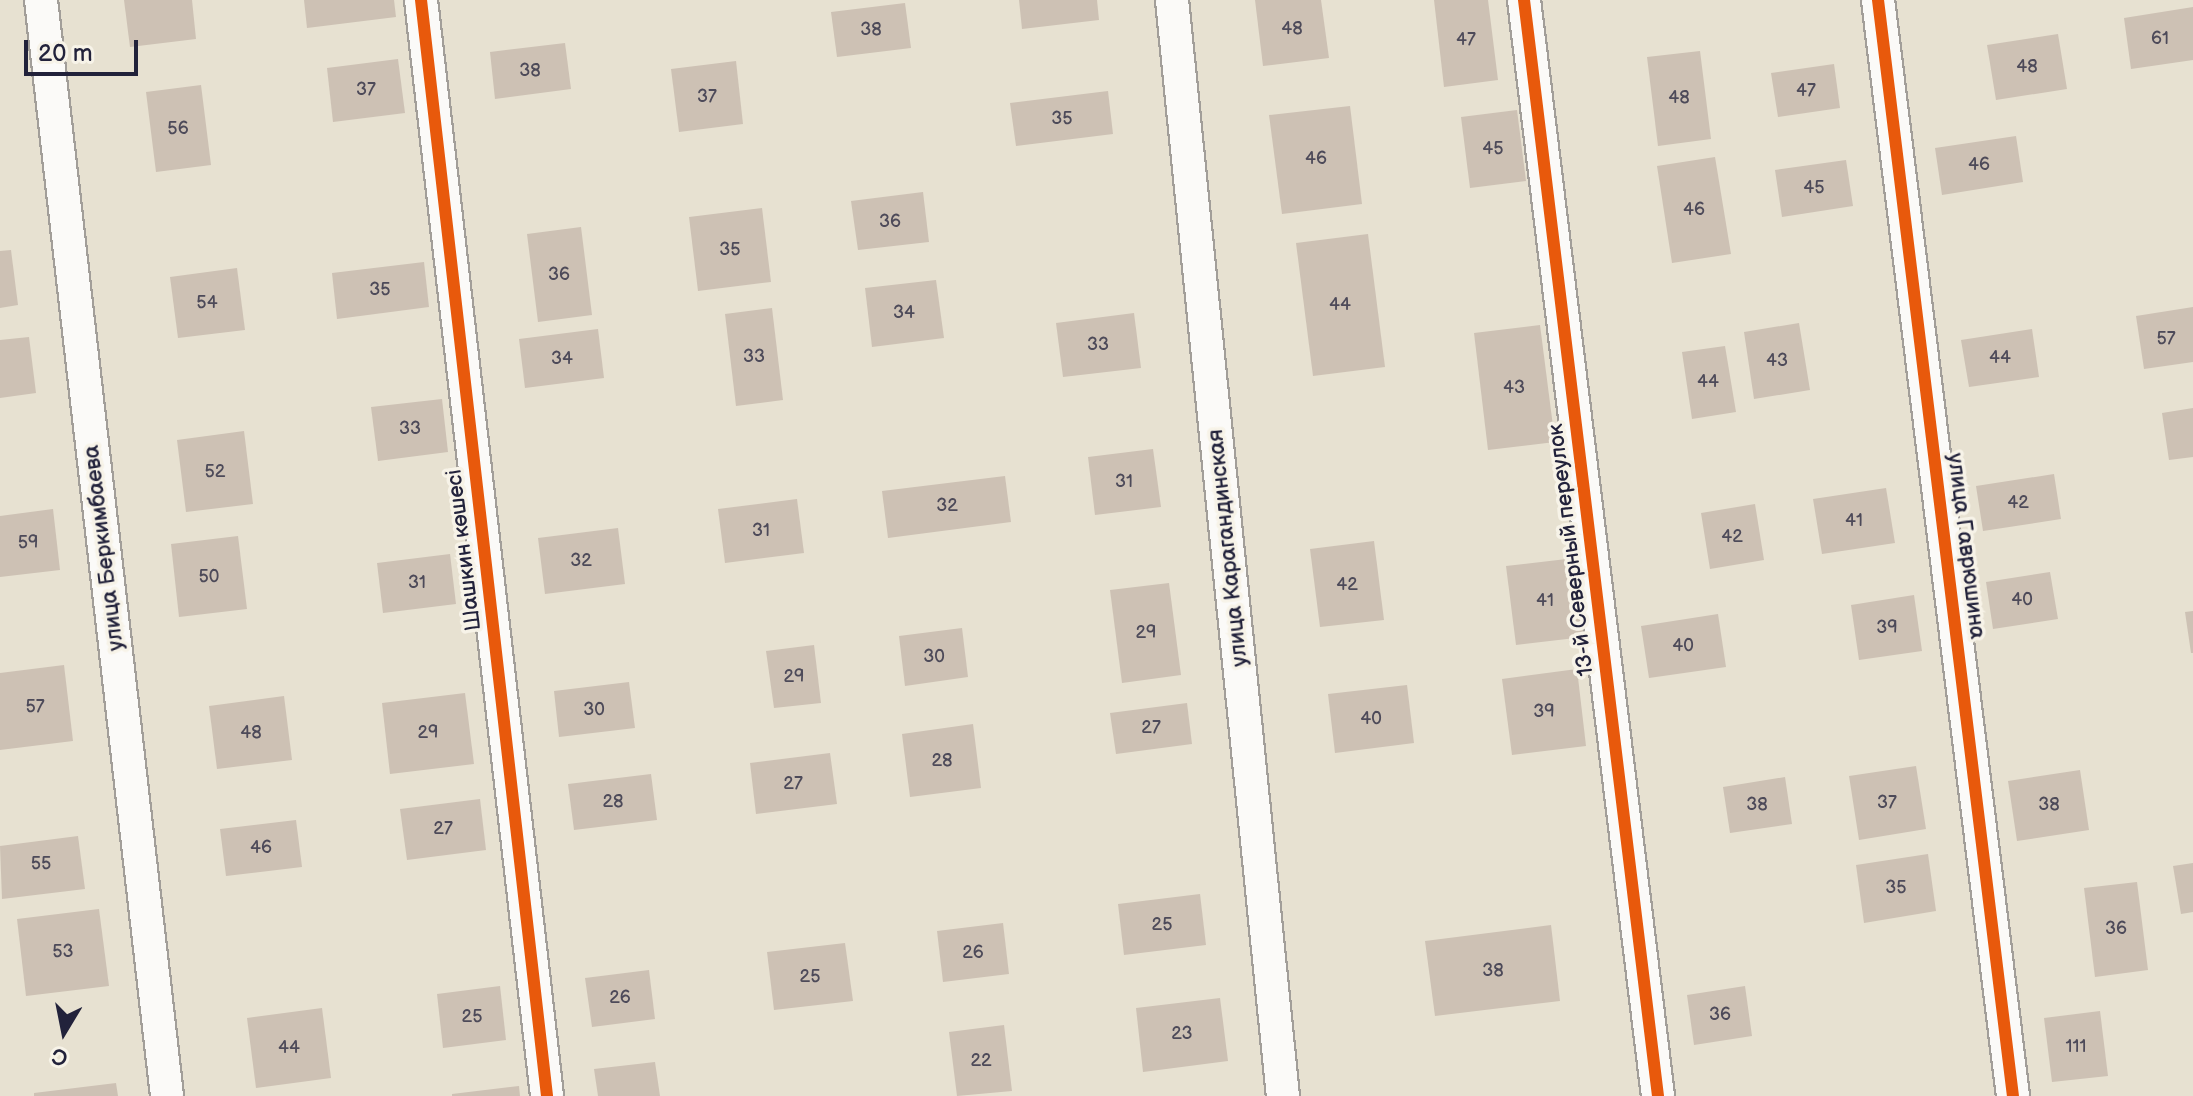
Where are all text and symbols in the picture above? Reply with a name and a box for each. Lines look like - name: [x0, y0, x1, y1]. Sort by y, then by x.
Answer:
- house number: 48: [1281, 18, 1303, 40]
- house number: 38: [860, 19, 882, 41]
- scale bar: [28, 24, 142, 74]
- house number: 61: [2151, 28, 2169, 50]
- house number: 47: [1456, 29, 1476, 51]
- text: 20 m: [38, 39, 93, 68]
- house number: 48: [2016, 56, 2038, 78]
- house number: 38: [519, 60, 541, 82]
- house number: 37: [356, 79, 376, 101]
- house number: 47: [1796, 80, 1816, 102]
- house number: 37: [697, 86, 717, 108]
- house number: 48: [1668, 87, 1690, 109]
- house number: 35: [1051, 108, 1073, 130]
- house number: 56: [167, 118, 189, 140]
- house number: 45: [1482, 138, 1504, 160]
- house number: 46: [1305, 148, 1327, 170]
- house number: 46: [1968, 154, 1990, 176]
- house number: 45: [1803, 177, 1825, 199]
- house number: 46: [1683, 199, 1705, 221]
- house number: 36: [879, 211, 901, 233]
- house number: 35: [719, 239, 741, 261]
- house number: 36: [548, 264, 570, 286]
- house number: 35: [369, 279, 391, 301]
- house number: 54: [196, 292, 218, 314]
- house number: 44: [1329, 294, 1351, 316]
- house number: 34: [893, 302, 915, 324]
- house number: 57: [2156, 328, 2176, 350]
- house number: 33: [1087, 334, 1109, 356]
- house number: 33: [743, 346, 765, 368]
- house number: 44: [1989, 347, 2011, 369]
- house number: 34: [551, 348, 573, 370]
- house number: 43: [1766, 350, 1788, 372]
- house number: 44: [1697, 371, 1719, 393]
- house number: 43: [1503, 377, 1525, 399]
- house number: 33: [399, 418, 421, 440]
- street label: 13-й Северный переулок: [1542, 422, 1600, 678]
- street label: улица Карагандинская: [1202, 428, 1254, 668]
- street label: улица Беркимбаева: [78, 444, 130, 652]
- street label: улица Гаврюшина: [1942, 452, 1990, 640]
- house number: 52: [205, 461, 225, 483]
- street label: Шашкин көшесі: [441, 468, 487, 632]
- house number: 31: [1115, 471, 1133, 493]
- house number: 42: [2007, 492, 2029, 514]
- house number: 32: [936, 495, 958, 517]
- house number: 41: [1845, 510, 1863, 532]
- house number: 31: [752, 520, 770, 542]
- house number: 42: [1721, 526, 1743, 548]
- house number: 59: [18, 532, 38, 554]
- house number: 32: [570, 550, 592, 572]
- house number: 50: [199, 566, 219, 588]
- house number: 31: [408, 572, 426, 594]
- house number: 42: [1336, 574, 1358, 596]
- house number: 40: [2011, 589, 2033, 611]
- house number: 41: [1536, 590, 1554, 612]
- house number: 39: [1876, 617, 1898, 639]
- house number: 29: [1135, 622, 1157, 644]
- house number: 40: [1672, 635, 1694, 657]
- house number: 30: [923, 646, 945, 668]
- house number: 29: [783, 666, 805, 688]
- house number: 57: [25, 696, 45, 718]
- house number: 30: [583, 699, 605, 721]
- house number: 39: [1533, 701, 1555, 723]
- house number: 40: [1360, 708, 1382, 730]
- house number: 27: [1141, 717, 1161, 739]
- house number: 48: [240, 722, 262, 744]
- house number: 29: [417, 722, 439, 744]
- house number: 28: [931, 750, 953, 772]
- house number: 27: [783, 773, 803, 795]
- house number: 28: [602, 791, 624, 813]
- house number: 37: [1877, 792, 1897, 814]
- house number: 38: [1746, 794, 1768, 816]
- house number: 38: [2038, 794, 2060, 816]
- house number: 27: [433, 818, 453, 840]
- house number: 46: [250, 837, 272, 859]
- house number: 55: [31, 853, 51, 875]
- house number: 35: [1885, 877, 1907, 899]
- house number: 25: [1152, 914, 1172, 936]
- house number: 36: [2105, 918, 2127, 940]
- house number: 53: [52, 941, 74, 963]
- house number: 26: [962, 942, 984, 964]
- house number: 38: [1482, 960, 1504, 982]
- house number: 25: [800, 966, 820, 988]
- house number: 26: [609, 987, 631, 1009]
- north arrow: [24, 992, 104, 1072]
- house number: 36: [1709, 1004, 1731, 1026]
- house number: 25: [462, 1006, 482, 1028]
- house number: 23: [1171, 1023, 1193, 1045]
- house number: 111: [2066, 1036, 2086, 1058]
- house number: 44: [278, 1037, 300, 1059]
- text: С: [50, 1042, 70, 1071]
- house number: 22: [970, 1050, 992, 1072]

